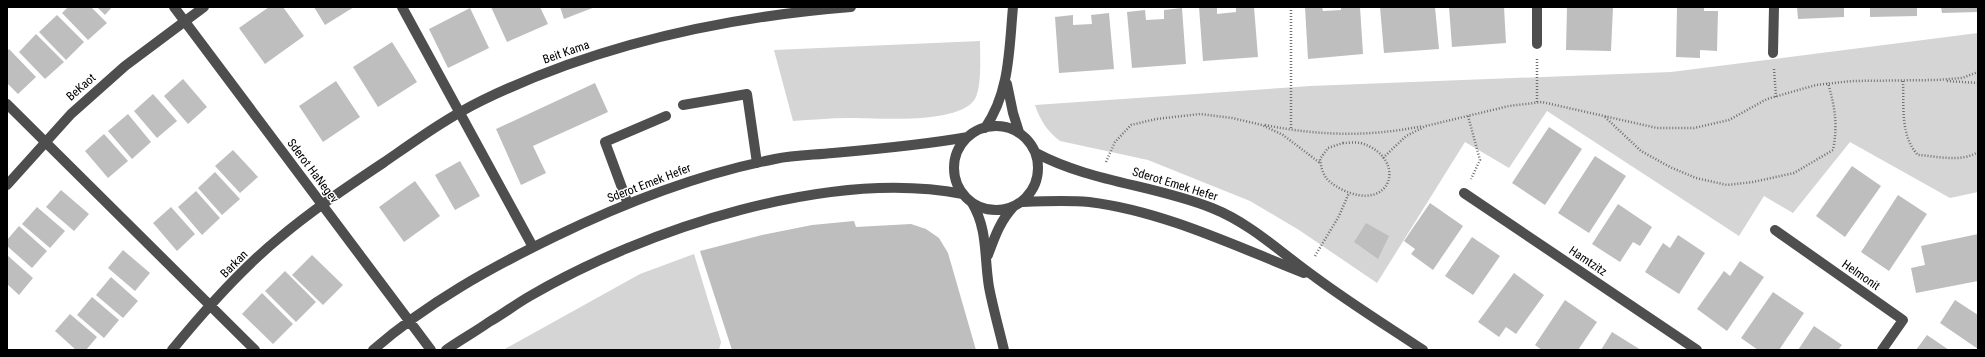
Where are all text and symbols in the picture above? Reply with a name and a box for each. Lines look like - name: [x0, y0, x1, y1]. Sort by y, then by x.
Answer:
- street label: Beit Kama: [541, 37, 591, 66]
- street label: BeKaot: [64, 70, 99, 103]
- street label: Sderot HaNegev: [284, 136, 342, 206]
- street label: Sderot Emek Hefer: [605, 160, 693, 205]
- street label: Sderot Emek Hefer: [1131, 164, 1220, 204]
- street label: Hamtzitz: [1566, 243, 1610, 279]
- street label: Barkan: [217, 247, 251, 281]
- street label: Helmonit: [1839, 257, 1883, 293]

